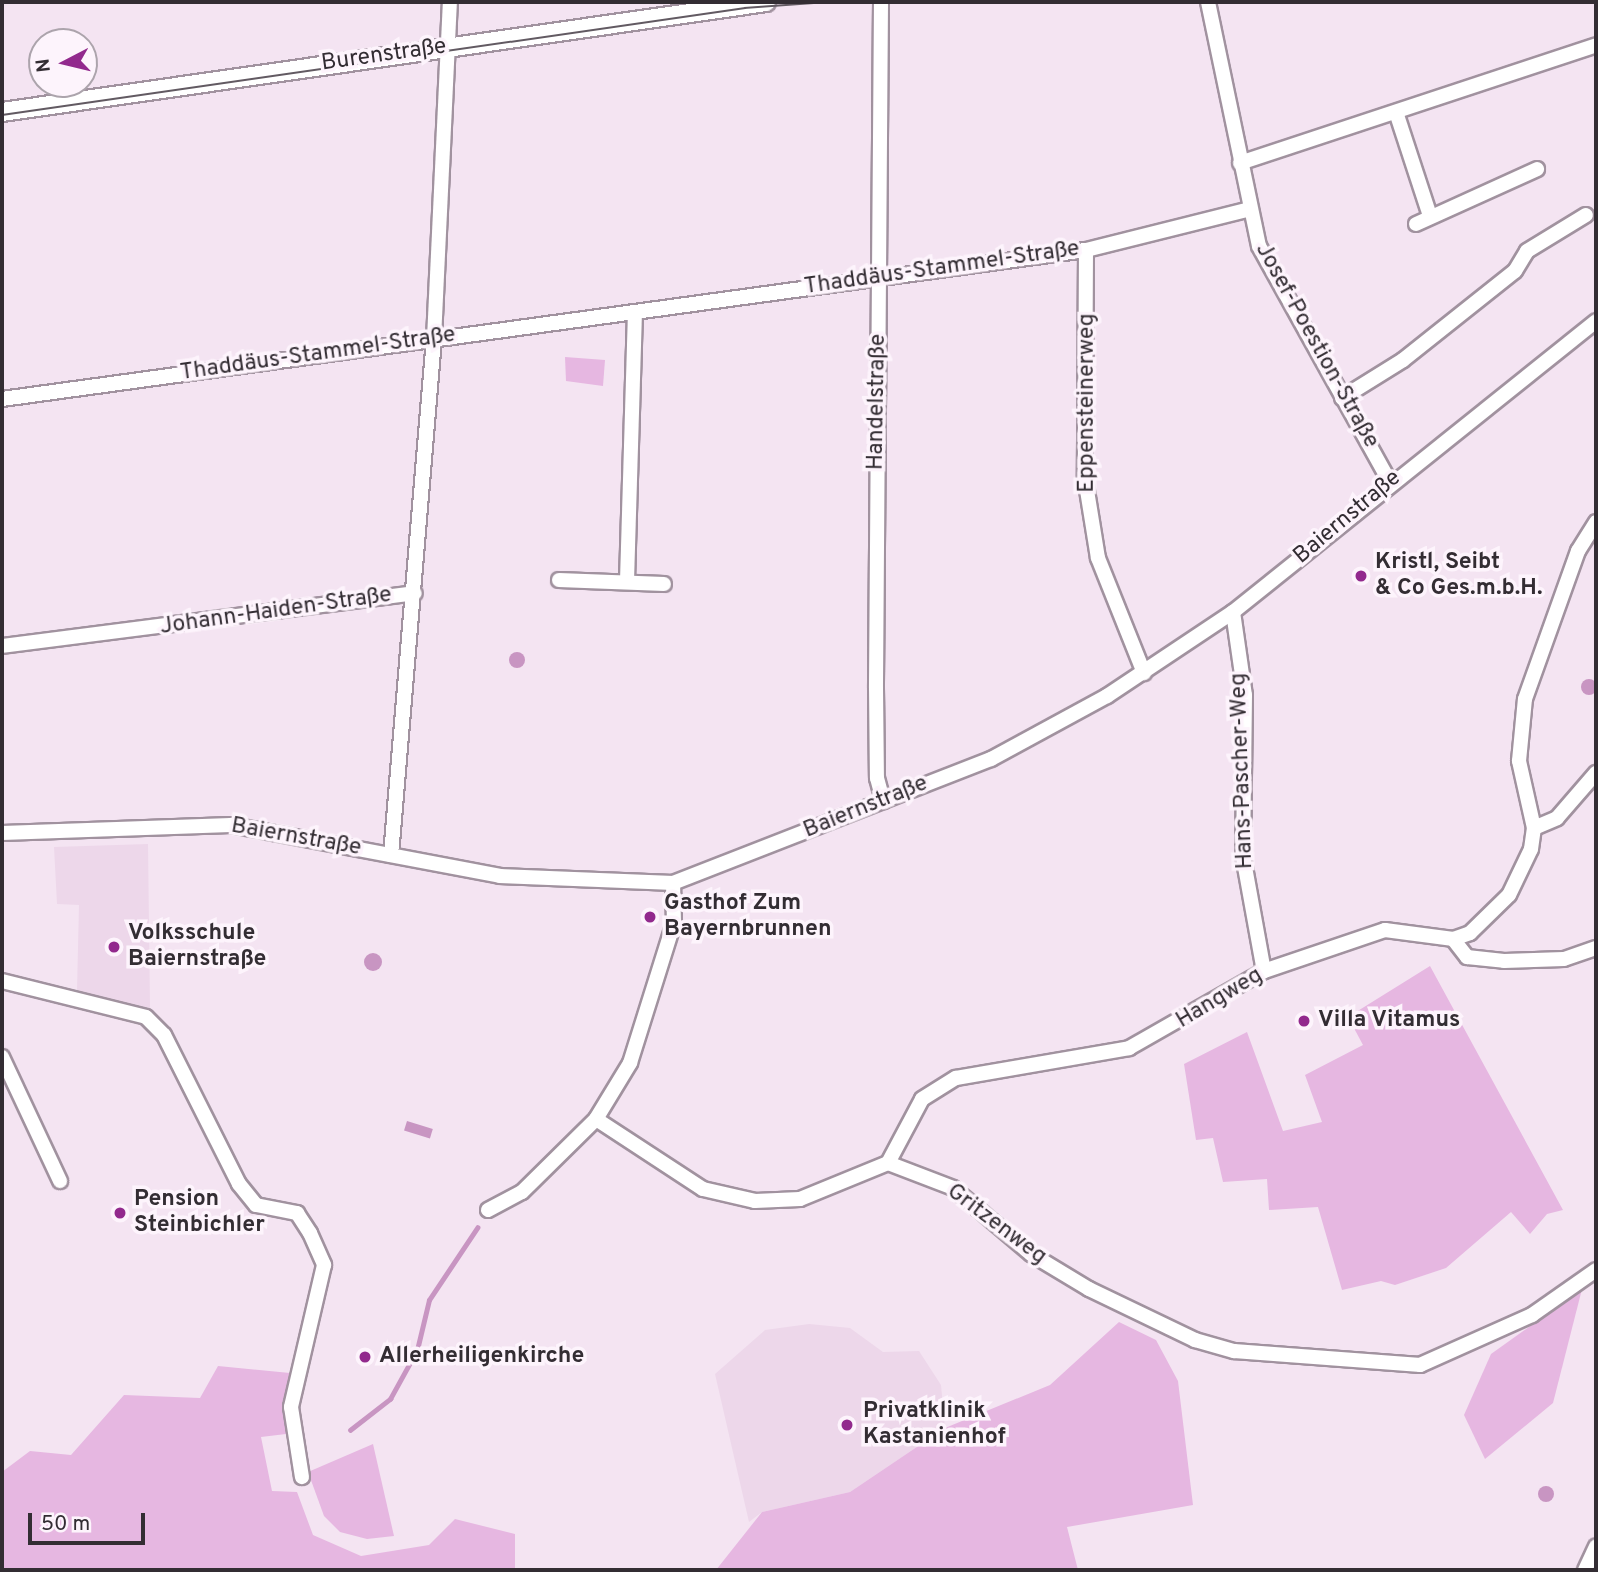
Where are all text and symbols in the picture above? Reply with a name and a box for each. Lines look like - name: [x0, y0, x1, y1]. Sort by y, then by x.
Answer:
- north arrow: [28, 28, 98, 98]
- street label: Burenstraße: [320, 34, 448, 78]
- text: N: [31, 57, 57, 74]
- street label: Thaddäus-Stammel-Straße: [803, 236, 1081, 302]
- street label: Josef-Poestion-Straße: [1248, 239, 1384, 453]
- street label: Eppensteinerweg: [1074, 313, 1102, 493]
- street label: Thaddäus-Stammel-Straße: [179, 322, 457, 388]
- street label: Handelstraße: [863, 334, 893, 470]
- street label: Baiernstraße: [1289, 465, 1407, 571]
- place label: Kristl, Seibt & Co Ges.m.b.H.: [1375, 549, 1543, 603]
- marker: Kristl, Seibt & Co Ges.m.b.H.: [1353, 568, 1369, 584]
- street label: Johann-Haiden-Straße: [158, 582, 394, 642]
- street label: Hans-Pascher-Weg: [1226, 672, 1260, 870]
- street label: Baiernstraße: [800, 771, 932, 845]
- street label: Baiernstraße: [229, 813, 363, 863]
- place label: Gasthof Zum Bayernbrunnen: [664, 890, 832, 944]
- marker: Gasthof Zum Bayernbrunnen: [642, 909, 658, 925]
- place label: Volksschule Baiernstraße: [128, 920, 266, 974]
- marker: Volksschule Baiernstraße: [106, 939, 122, 955]
- street label: Hangweg: [1172, 962, 1268, 1036]
- place label: Villa Vitamus: [1318, 1007, 1461, 1035]
- marker: Villa Vitamus: [1296, 1013, 1312, 1029]
- street label: Gritzenweg: [941, 1179, 1051, 1271]
- place label: Pension Steinbichler: [134, 1186, 265, 1240]
- marker: Pension Steinbichler: [112, 1205, 128, 1221]
- place label: Allerheiligenkirche: [379, 1343, 584, 1371]
- marker: Allerheiligenkirche: [357, 1349, 373, 1365]
- place label: Privatklinik Kastanienhof: [863, 1398, 1006, 1452]
- marker: Privatklinik Kastanienhof: [837, 1415, 857, 1435]
- scale bar: [32, 1498, 149, 1542]
- text: 50 m: [41, 1511, 90, 1538]

